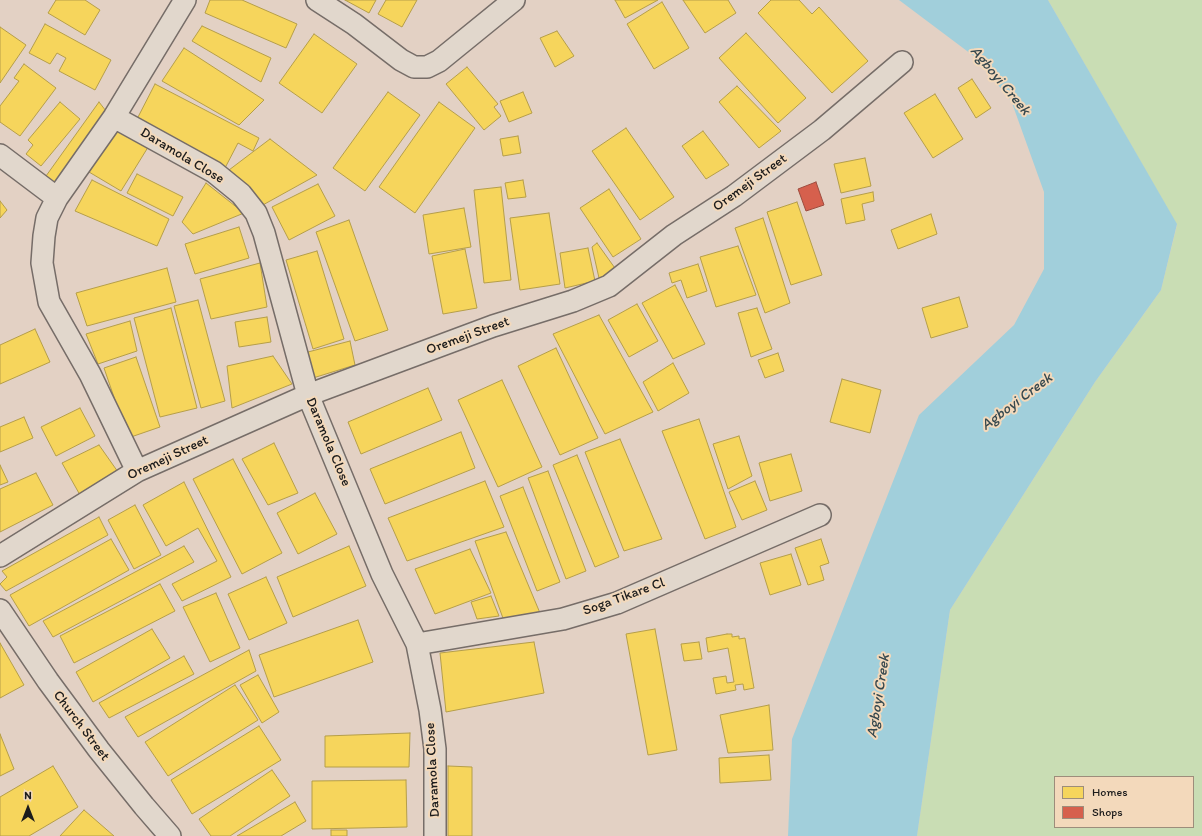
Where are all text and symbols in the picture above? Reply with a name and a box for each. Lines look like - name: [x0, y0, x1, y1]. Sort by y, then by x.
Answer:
- water label: Agboyi Creek: [966, 43, 1034, 119]
- street label: Daramola Close: [137, 124, 227, 188]
- street label: Oremeji Street: [710, 150, 790, 216]
- street label: Oremeji Street: [424, 313, 512, 359]
- water label: Agboyi Creek: [978, 369, 1056, 435]
- street label: Daramola Close: [302, 395, 354, 489]
- street label: Oremeji Street: [125, 432, 211, 484]
- street label: Soga Tikare Cl: [581, 574, 667, 620]
- water label: Agboyi Creek: [864, 653, 894, 739]
- street label: Church Street: [49, 687, 113, 765]
- street label: Daramola Close: [422, 722, 444, 818]
- legend: [1054, 776, 1194, 828]
- text: Homes: [1092, 785, 1128, 799]
- north arrow: [8, 788, 48, 828]
- text: N: [24, 789, 32, 802]
- text: Shops: [1092, 805, 1123, 819]

